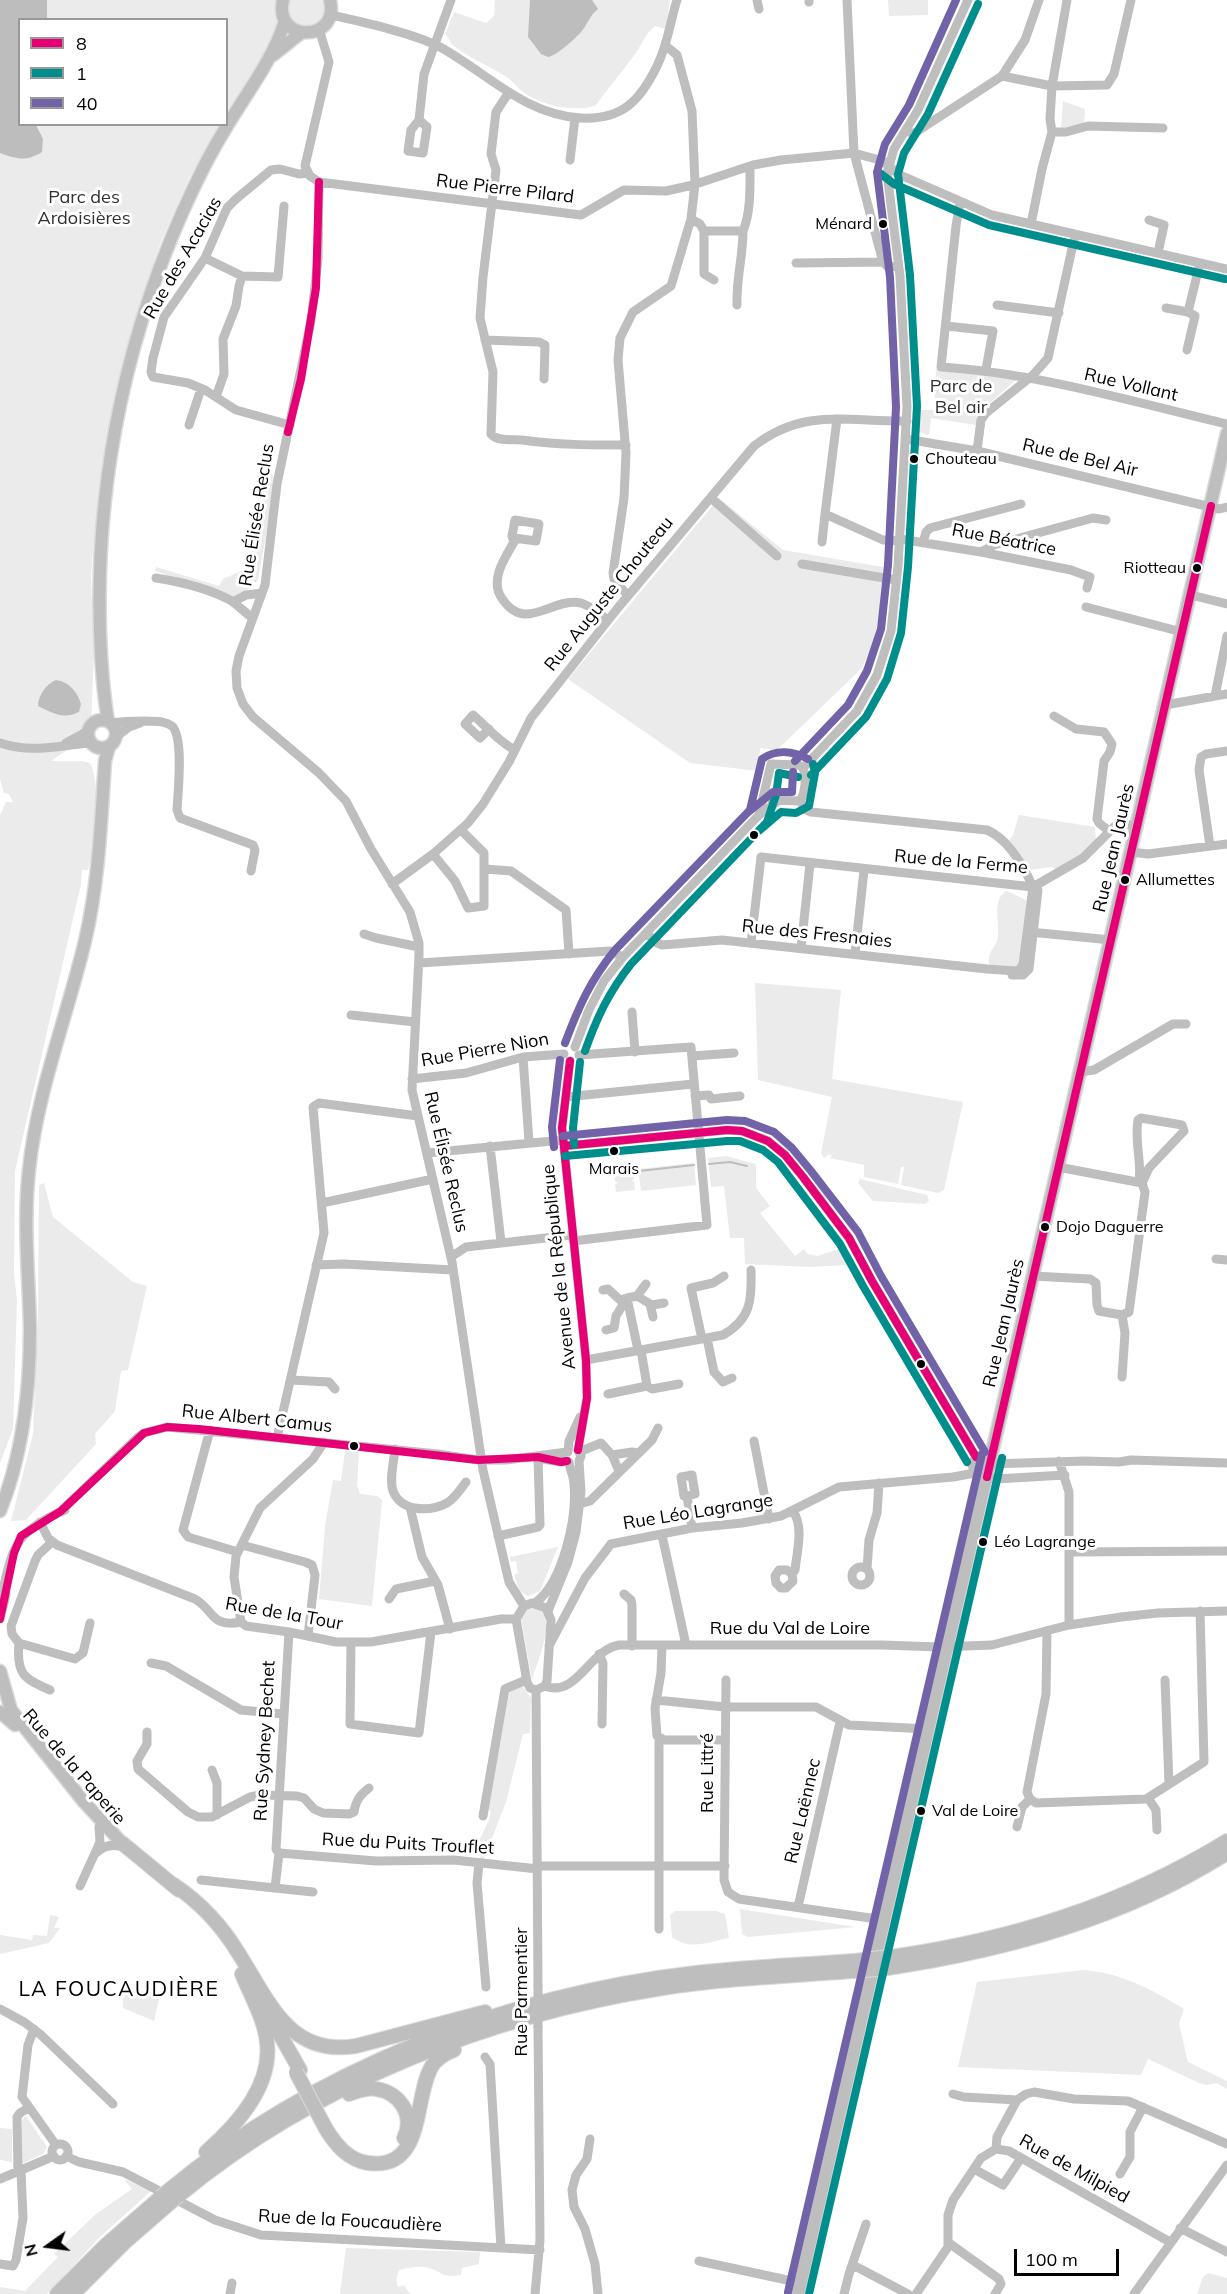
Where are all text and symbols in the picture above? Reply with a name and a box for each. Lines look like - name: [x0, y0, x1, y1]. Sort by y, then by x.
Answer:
- legend: [18, 18, 228, 126]
- text: 8: [76, 32, 87, 55]
- text: 1: [76, 62, 87, 85]
- text: 40: [76, 92, 98, 115]
- street label: Rue Pierre Pilard: [435, 170, 575, 208]
- park label: Parc des Ardoisières: [37, 187, 131, 230]
- street label: Rue des Acacias: [139, 193, 227, 323]
- place label: Ménard: [815, 214, 872, 234]
- marker: Ménard: [877, 218, 889, 230]
- street label: Rue Vollant: [1082, 364, 1180, 406]
- park label: Parc de Bel air: [930, 376, 992, 418]
- street label: Rue de Bel Air: [1020, 434, 1140, 482]
- street label: Rue Élisée Reclus: [235, 442, 279, 588]
- place label: Chouteau: [925, 449, 997, 469]
- marker: Chouteau: [908, 453, 920, 465]
- street label: Rue Auguste Chouteau: [540, 512, 678, 676]
- street label: Rue Béatrice: [950, 519, 1058, 561]
- place label: Riotteau: [1124, 558, 1186, 578]
- marker: Riotteau: [1191, 562, 1203, 574]
- street label: Rue Jean Jaurès: [1089, 782, 1139, 914]
- unlabelled marker: [748, 829, 760, 841]
- street label: Rue de la Ferme: [893, 845, 1029, 879]
- place label: Allumettes: [1136, 870, 1215, 890]
- marker: Allumettes: [1119, 874, 1131, 886]
- street label: Rue des Fresnaies: [741, 915, 893, 953]
- street label: Rue Pierre Nion: [420, 1028, 550, 1072]
- street label: Rue Élisée Reclus: [419, 1089, 473, 1235]
- marker: Marais: [608, 1145, 620, 1157]
- place label: Marais: [589, 1159, 639, 1179]
- street label: Avenue de la République: [537, 1163, 581, 1371]
- place label: Dojo Daguerre: [1056, 1217, 1164, 1237]
- marker: Dojo Daguerre: [1039, 1221, 1051, 1233]
- street label: Rue Jean Jaurès: [979, 1257, 1029, 1389]
- unlabelled marker: [915, 1358, 927, 1370]
- street label: Rue Albert Camus: [181, 1400, 333, 1438]
- unlabelled marker: [348, 1440, 360, 1452]
- street label: Rue Léo Lagrange: [621, 1489, 775, 1535]
- place label: Léo Lagrange: [994, 1532, 1096, 1552]
- marker: Léo Lagrange: [977, 1536, 989, 1548]
- street label: Rue de la Tour: [223, 1593, 345, 1635]
- street label: Rue du Val de Loire: [710, 1618, 870, 1640]
- street label: Rue Sydney Bechet: [250, 1660, 280, 1822]
- street label: Rue de la Paperie: [18, 1705, 130, 1829]
- street label: Rue Littré: [697, 1733, 719, 1813]
- street label: Rue Laënnec: [780, 1756, 826, 1866]
- place label: Val de Loire: [932, 1801, 1018, 1821]
- marker: Val de Loire: [915, 1805, 927, 1817]
- street label: Rue du Puits Trouflet: [321, 1829, 495, 1859]
- street label: Rue Parmentier: [511, 1927, 533, 2057]
- district label: LA FOUCAUDIÈRE: [19, 1977, 219, 2003]
- street label: Rue de Milpied: [1015, 2130, 1133, 2208]
- street label: Rue de la Foucaudière: [258, 2205, 442, 2237]
- north arrow: [18, 2216, 78, 2276]
- scale bar: [1017, 2237, 1122, 2275]
- text: N: [19, 2242, 42, 2259]
- text: 100 m: [1025, 2248, 1078, 2271]

